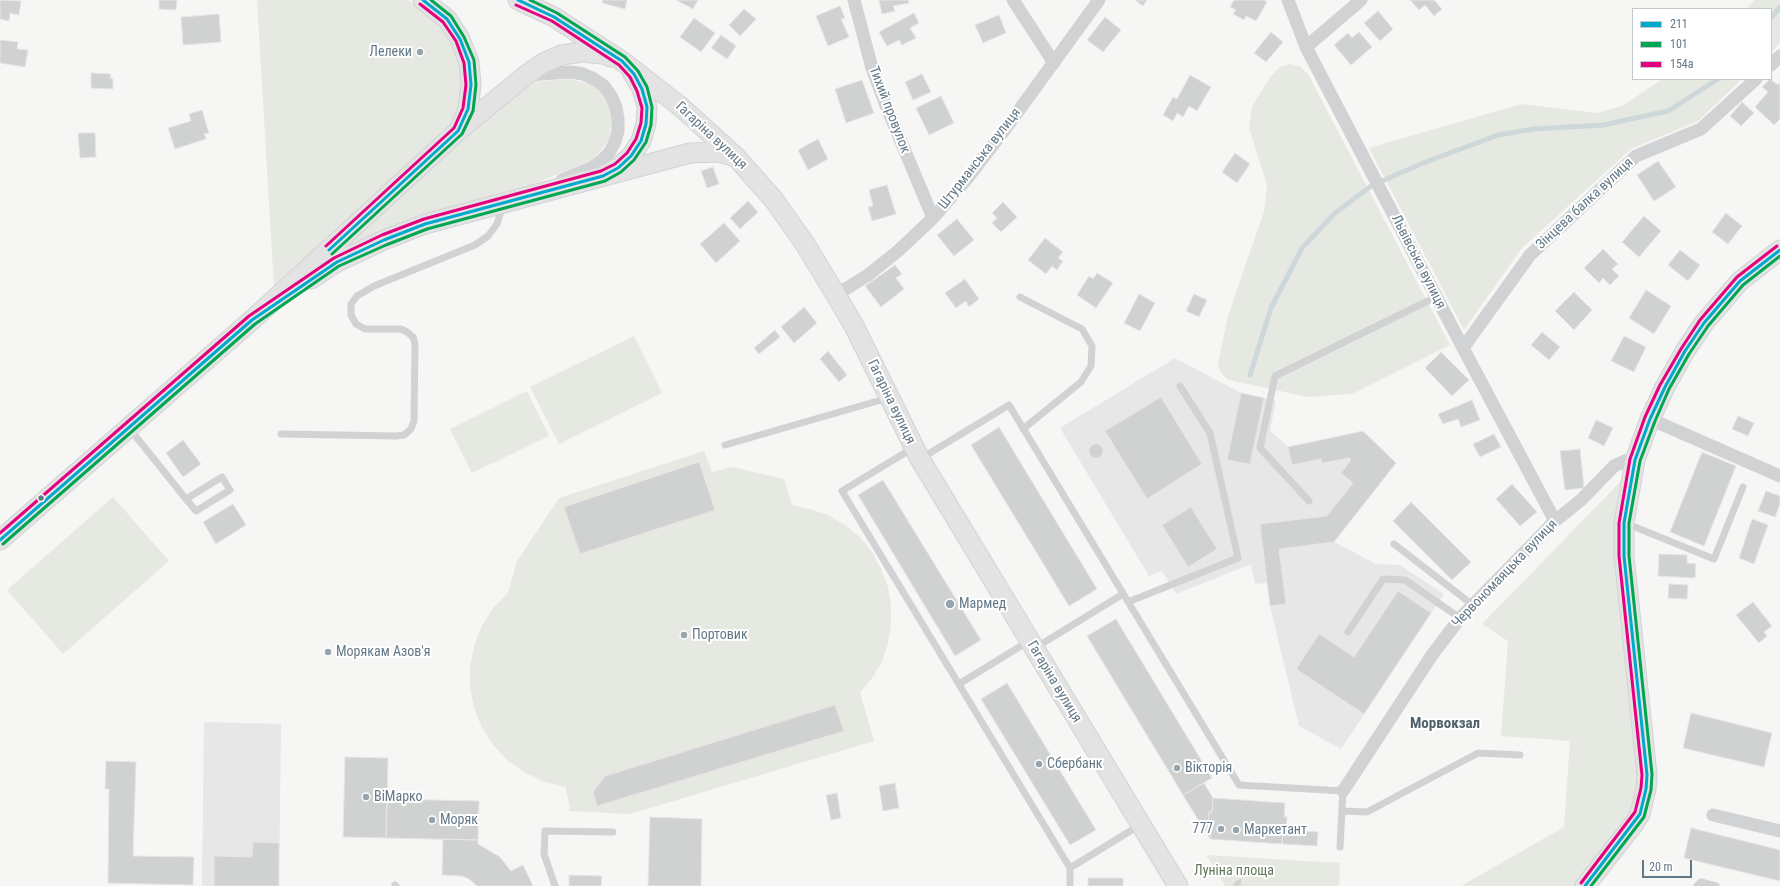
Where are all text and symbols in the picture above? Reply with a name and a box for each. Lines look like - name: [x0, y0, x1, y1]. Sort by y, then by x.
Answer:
- legend: [1632, 8, 1772, 80]
- text: 211: [1670, 17, 1688, 31]
- text: 101: [1670, 37, 1688, 51]
- place label: Лелеки: [369, 44, 412, 60]
- marker: Лелеки: [415, 47, 425, 57]
- text: 154а: [1670, 57, 1694, 71]
- street label: Тихий провулок: [865, 64, 913, 156]
- street label: Гагаріна вулиця: [672, 98, 750, 174]
- street label: Штурманська вулиця: [935, 105, 1025, 213]
- street label: Зінцева балка вулиця: [1533, 155, 1637, 253]
- street label: Львівська вулиця: [1387, 212, 1449, 312]
- street label: Гагаріна вулиця: [863, 357, 919, 447]
- unlabelled marker: [36, 493, 46, 503]
- street label: Червономаяцька вулиця: [1449, 516, 1561, 632]
- place label: Мармед: [959, 596, 1006, 612]
- marker: Мармед: [944, 598, 956, 610]
- place label: Портовик: [692, 627, 748, 643]
- marker: Портовик: [679, 630, 689, 640]
- street label: Гагаріна вулиця: [1023, 638, 1085, 726]
- place label: Морякам Азов'я: [336, 644, 430, 660]
- marker: Морякам Азов'я: [323, 647, 333, 657]
- district label: Морвокзал: [1410, 715, 1480, 733]
- place label: Сбербанк: [1047, 756, 1103, 772]
- marker: Сбербанк: [1034, 759, 1044, 769]
- place label: Вікторія: [1185, 760, 1232, 776]
- marker: Вікторія: [1172, 763, 1182, 773]
- place label: ВіМарко: [374, 789, 423, 805]
- marker: ВіМарко: [361, 792, 371, 802]
- place label: Моряк: [440, 812, 478, 828]
- marker: Моряк: [427, 815, 437, 825]
- place label: 777: [1192, 821, 1213, 837]
- place label: Маркетант: [1244, 822, 1307, 838]
- marker: 777: [1216, 824, 1226, 834]
- marker: Маркетант: [1231, 825, 1241, 835]
- scale bar: [1644, 852, 1694, 878]
- text: 20 m: [1649, 860, 1673, 874]
- park label: Луніна площа: [1194, 863, 1274, 879]

